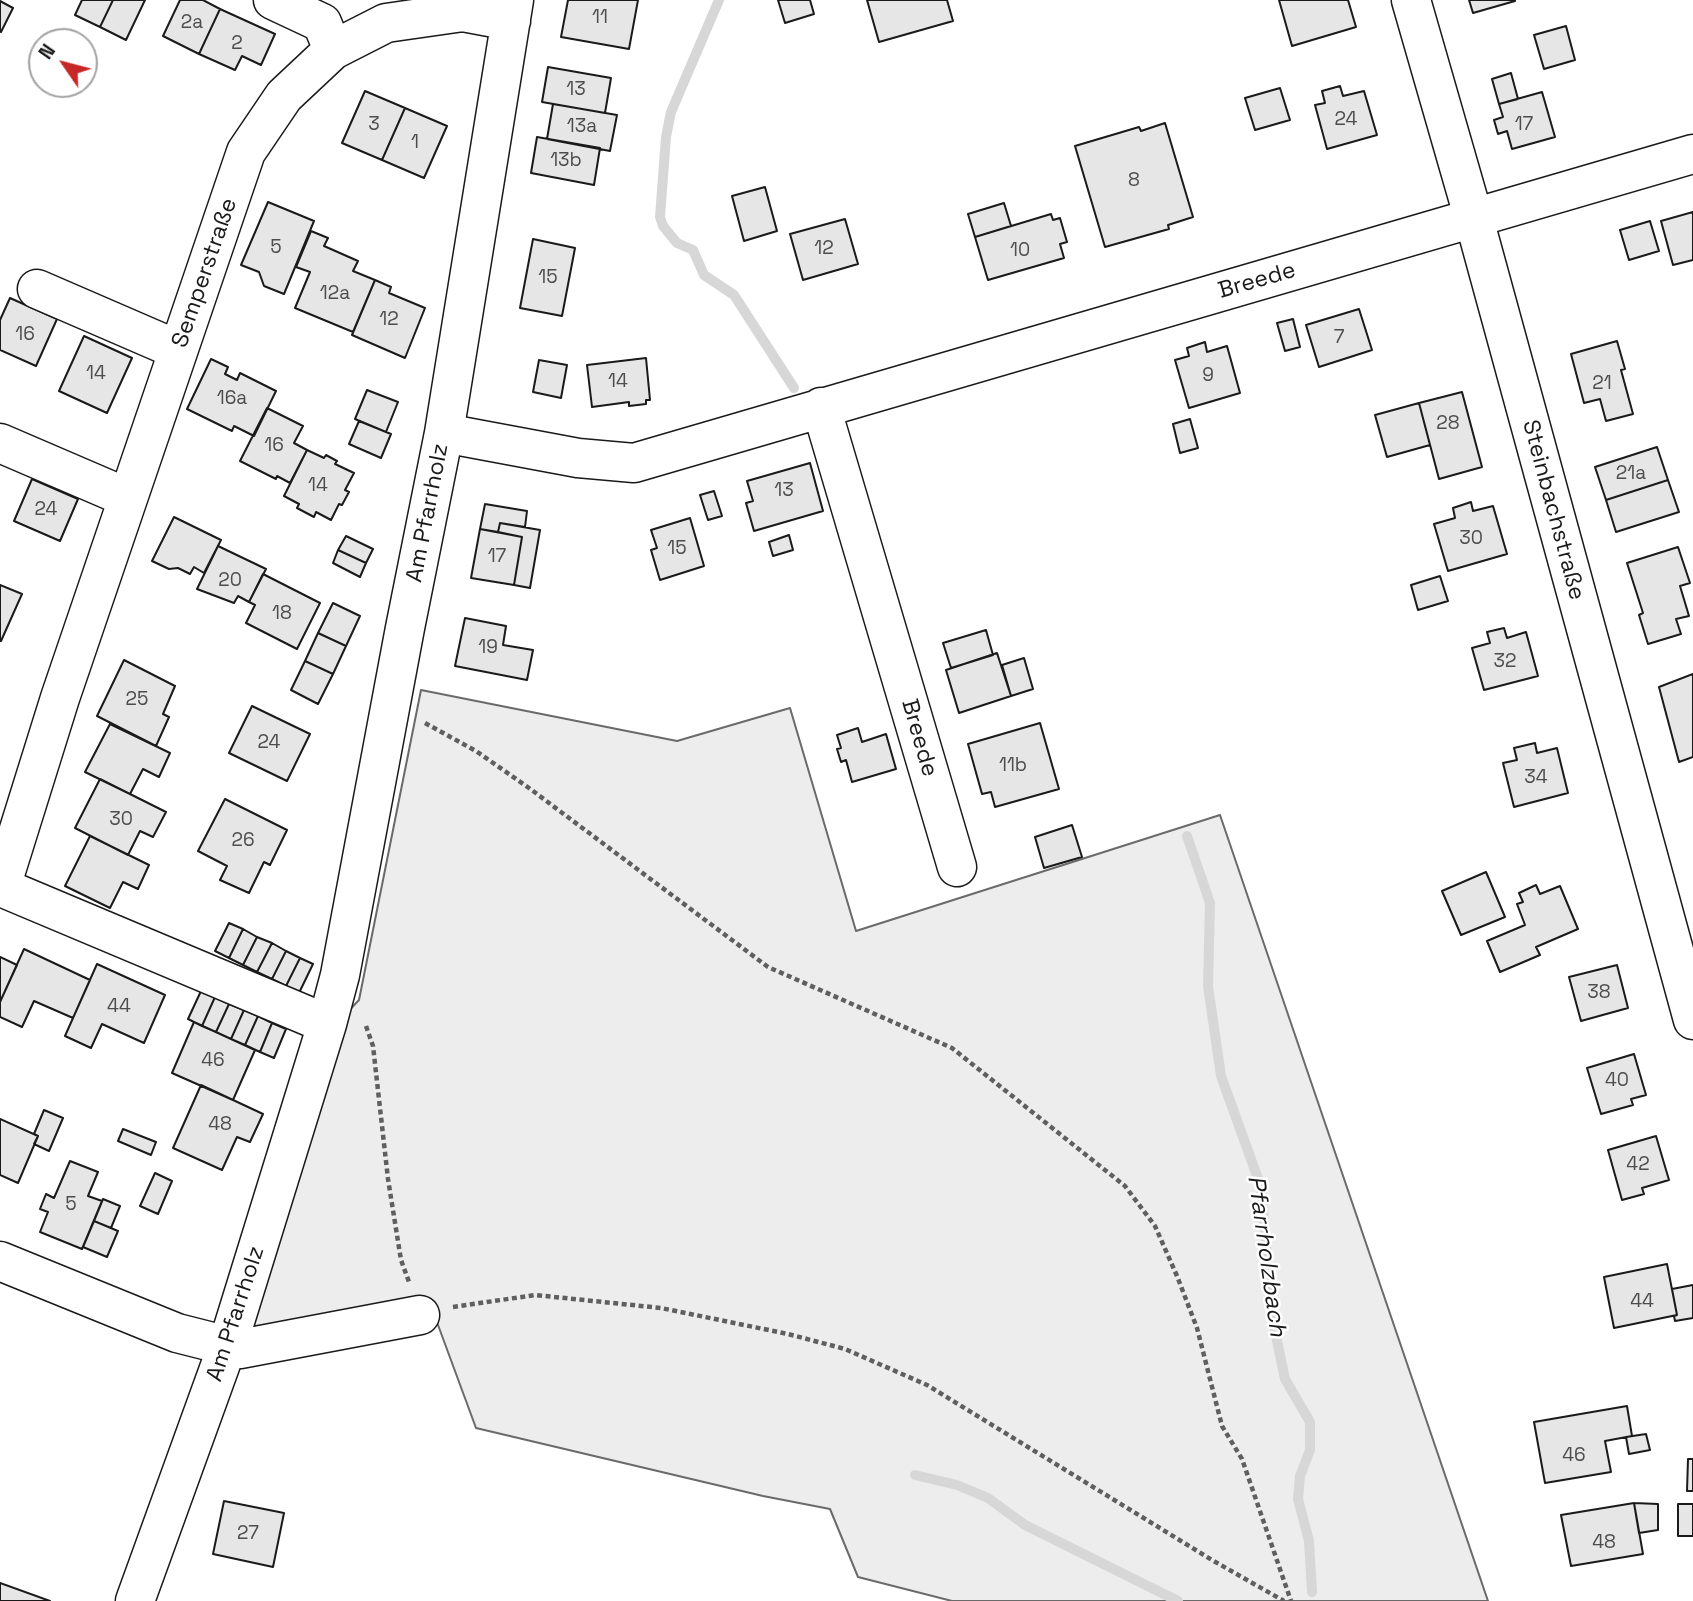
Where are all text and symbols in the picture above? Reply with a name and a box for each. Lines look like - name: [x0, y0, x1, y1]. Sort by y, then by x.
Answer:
- house number: 11: [592, 7, 608, 29]
- house number: 2a: [181, 12, 203, 34]
- north arrow: [28, 28, 98, 98]
- house number: 2: [231, 33, 243, 55]
- text: N: [33, 39, 61, 64]
- house number: 13: [566, 79, 586, 101]
- house number: 24: [1335, 109, 1357, 131]
- house number: 3: [368, 114, 380, 136]
- house number: 17: [1515, 114, 1533, 136]
- house number: 13a: [567, 116, 597, 138]
- house number: 1: [411, 132, 419, 154]
- house number: 13b: [550, 150, 582, 172]
- house number: 8: [1128, 170, 1140, 192]
- street label: Semperstraße: [166, 195, 244, 351]
- house number: 5: [270, 237, 282, 259]
- house number: 12: [814, 238, 834, 260]
- house number: 10: [1010, 240, 1030, 262]
- street label: Breede: [1215, 257, 1299, 305]
- house number: 15: [538, 267, 558, 289]
- house number: 12a: [320, 283, 350, 305]
- house number: 12: [379, 309, 399, 331]
- house number: 16: [15, 324, 35, 346]
- house number: 7: [1334, 327, 1344, 349]
- house number: 14: [86, 363, 106, 385]
- house number: 9: [1202, 365, 1214, 387]
- house number: 14: [608, 371, 628, 393]
- house number: 21: [1592, 373, 1612, 395]
- house number: 16a: [217, 388, 247, 410]
- house number: 28: [1436, 413, 1460, 435]
- street label: Steinbachstraße: [1516, 417, 1590, 603]
- house number: 16: [264, 435, 284, 457]
- street label: Am Pfarrholz: [401, 441, 455, 585]
- house number: 21a: [1616, 463, 1646, 485]
- house number: 14: [308, 475, 328, 497]
- house number: 13: [774, 480, 794, 502]
- house number: 24: [35, 499, 57, 521]
- house number: 30: [1459, 528, 1483, 550]
- house number: 15: [667, 538, 687, 560]
- house number: 17: [488, 546, 506, 568]
- house number: 20: [218, 570, 242, 592]
- house number: 18: [272, 603, 292, 625]
- house number: 19: [478, 637, 498, 659]
- house number: 32: [1494, 651, 1516, 673]
- house number: 25: [126, 689, 148, 711]
- street label: Breede: [895, 696, 943, 780]
- house number: 24: [258, 732, 280, 754]
- house number: 11b: [999, 755, 1027, 777]
- house number: 34: [1524, 767, 1548, 789]
- house number: 30: [109, 809, 133, 831]
- house number: 26: [231, 830, 255, 852]
- house number: 38: [1587, 982, 1611, 1004]
- house number: 44: [107, 996, 131, 1018]
- house number: 46: [201, 1050, 225, 1072]
- house number: 40: [1605, 1070, 1629, 1092]
- house number: 48: [208, 1114, 232, 1136]
- house number: 42: [1626, 1154, 1650, 1176]
- water label: Pfarrholzbach: [1240, 1173, 1292, 1339]
- house number: 5: [65, 1194, 77, 1216]
- street label: Am Pfarrholz: [201, 1243, 271, 1385]
- house number: 44: [1630, 1291, 1654, 1313]
- house number: 46: [1562, 1445, 1586, 1467]
- house number: 27: [237, 1523, 259, 1545]
- house number: 48: [1592, 1532, 1616, 1554]

